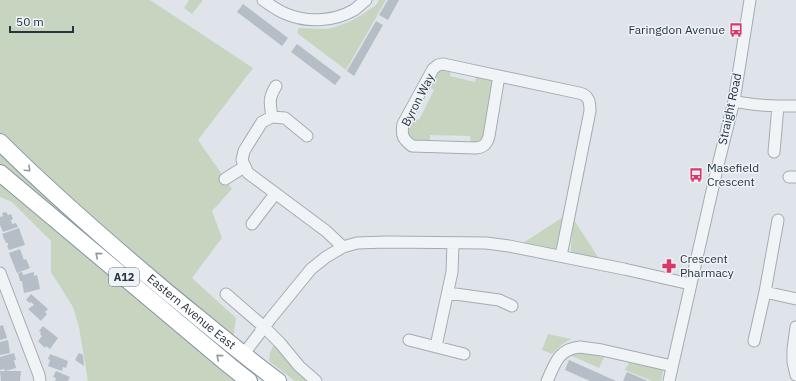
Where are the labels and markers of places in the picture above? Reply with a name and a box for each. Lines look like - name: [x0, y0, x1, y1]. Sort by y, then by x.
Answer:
- place label: Faringdon Avenue: [628, 22, 725, 37]
- bus stop icon: Faringdon Avenue: [728, 22, 744, 38]
- place label: Masefield Crescent: [707, 160, 759, 189]
- bus stop icon: Masefield Crescent: [688, 167, 704, 183]
- place label: Crescent Pharmacy: [680, 251, 734, 280]
- pharmacy icon: Crescent Pharmacy: [661, 258, 677, 274]

